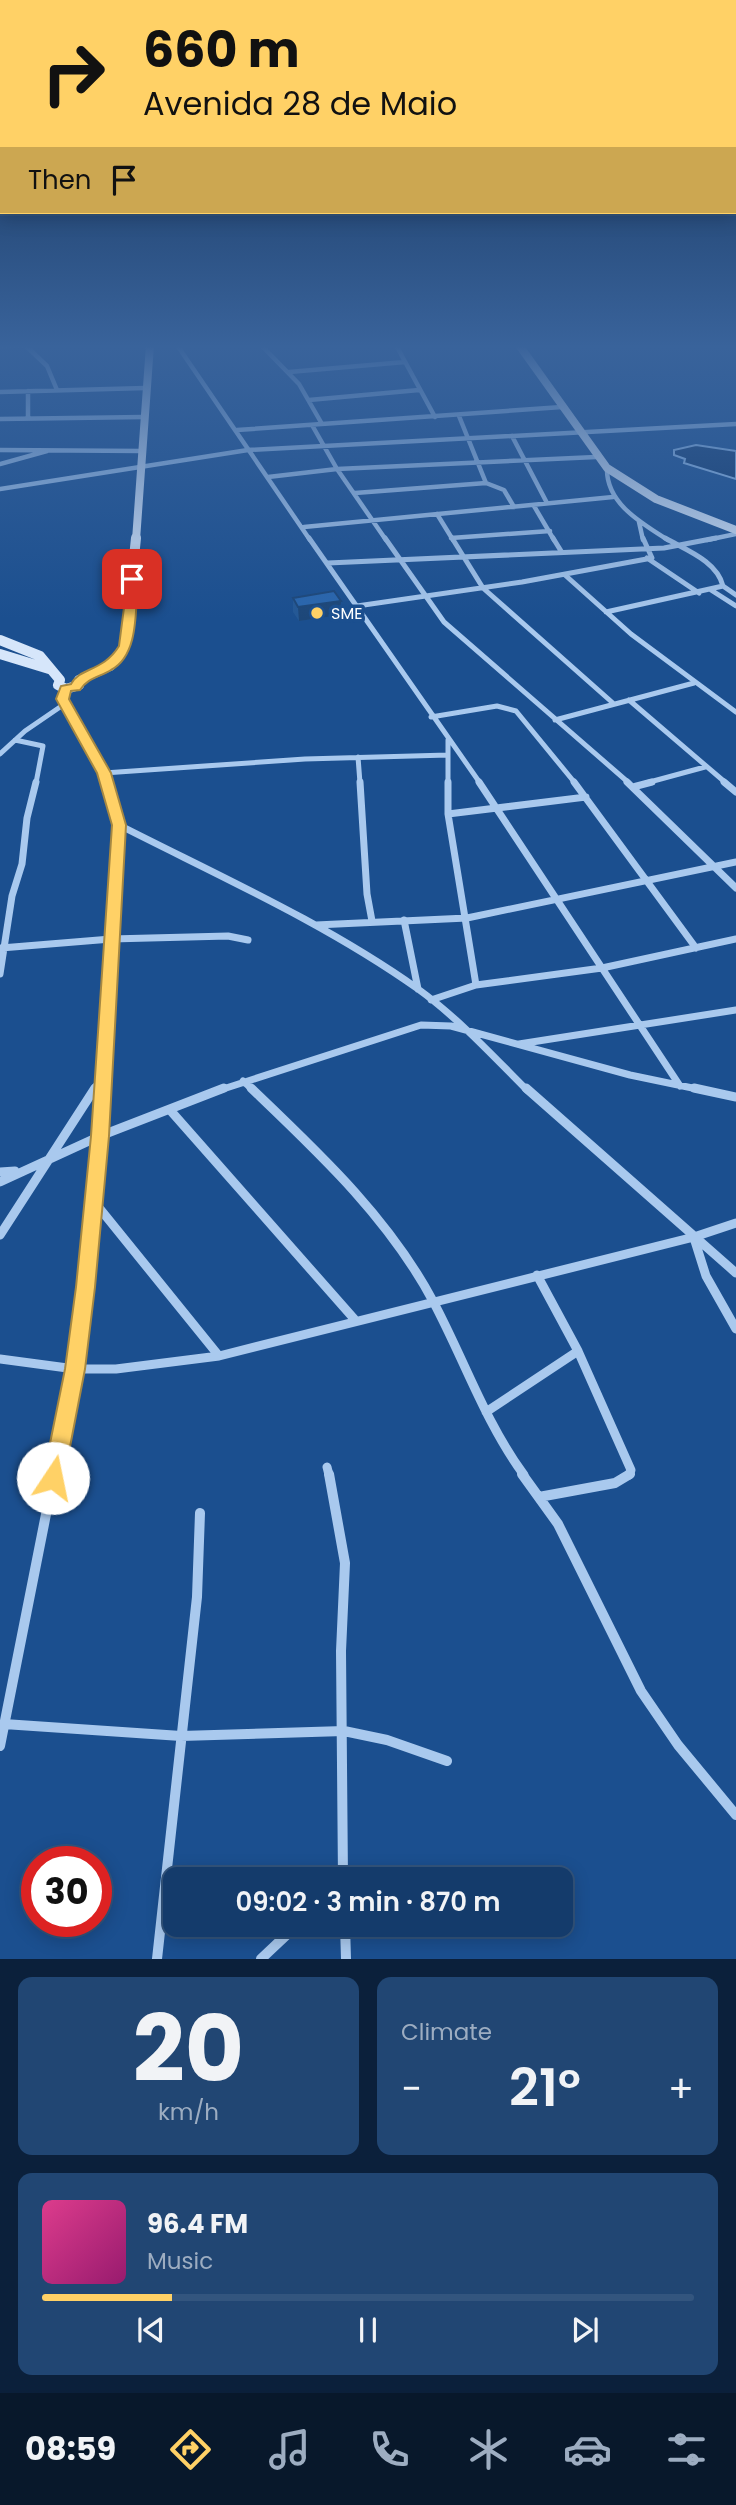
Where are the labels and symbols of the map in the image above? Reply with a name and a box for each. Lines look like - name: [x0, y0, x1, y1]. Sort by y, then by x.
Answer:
- pin: [102, 549, 162, 609]
- place label: SME: [331, 602, 362, 625]
- marker: SME: [309, 605, 325, 621]
- position arrow: [16, 1441, 90, 1515]
- speed limit sign: 30: [21, 1846, 112, 1937]

